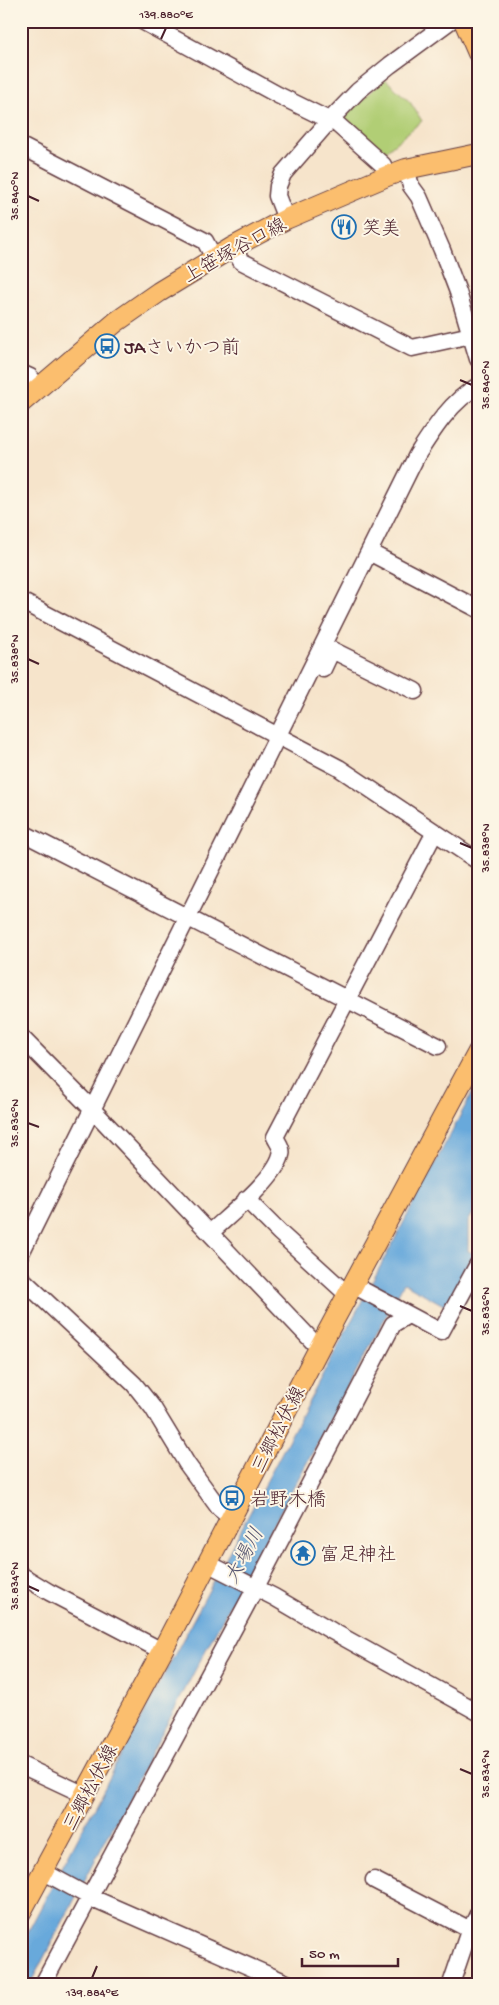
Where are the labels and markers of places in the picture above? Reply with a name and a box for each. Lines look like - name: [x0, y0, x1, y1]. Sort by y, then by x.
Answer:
- restaurant icon: 笑美: [331, 214, 357, 240]
- place label: 笑美: [362, 218, 400, 242]
- bus stop icon: JAさいかつ前: [94, 333, 120, 359]
- place label: JAさいかつ前: [124, 337, 240, 361]
- bus stop icon: 岩野木橋: [219, 1485, 245, 1511]
- place label: 岩野木橋: [250, 1489, 326, 1513]
- temple icon: 富足神社: [290, 1540, 316, 1566]
- place label: 富足神社: [320, 1544, 396, 1568]

